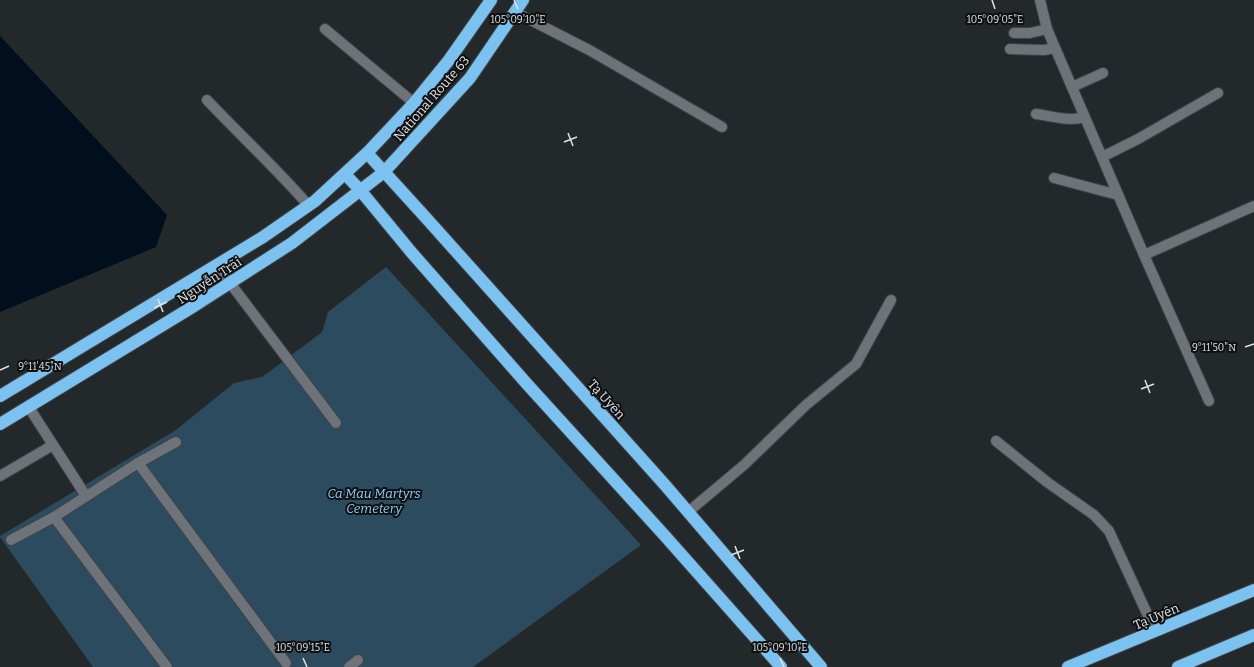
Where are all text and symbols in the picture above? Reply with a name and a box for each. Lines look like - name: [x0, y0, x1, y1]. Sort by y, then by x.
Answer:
- text: 105°09'10"E: [490, 14, 546, 26]
- text: 105°09'05"E: [967, 14, 1023, 26]
- street label: National Route 63: [390, 53, 472, 144]
- street label: Nguyễn Trãi: [174, 254, 244, 307]
- text: 9°11'50"N: [1192, 342, 1236, 354]
- text: 9°11'45"N: [18, 361, 62, 373]
- street label: Tạ Uyên: [585, 376, 629, 423]
- park label: Ca Mau Martyrs Cemetery: [327, 486, 421, 516]
- street label: Tạ Uyên: [1131, 600, 1182, 633]
- text: 105°09'15"E: [276, 642, 330, 654]
- text: 105°09'10"E: [752, 642, 808, 654]

